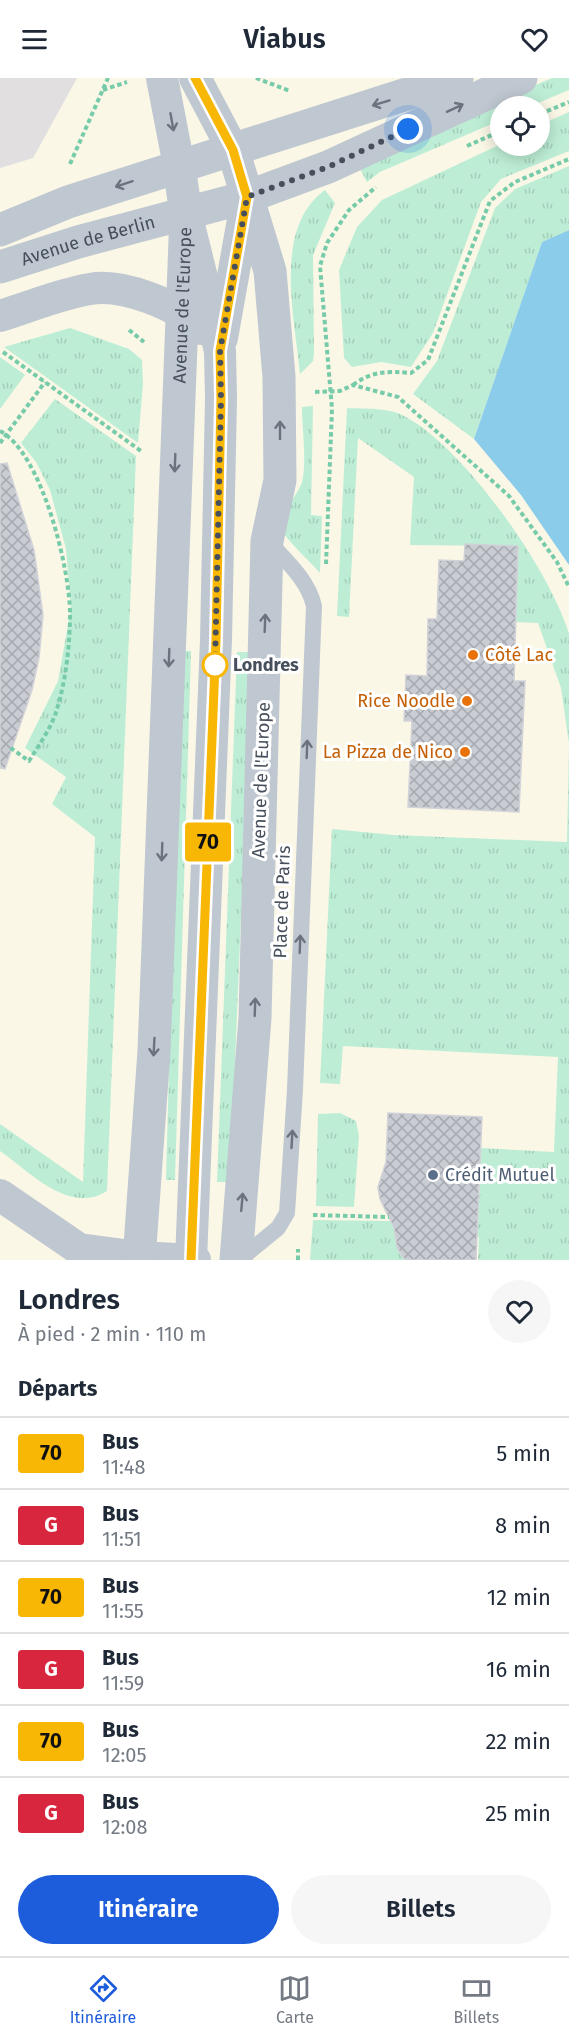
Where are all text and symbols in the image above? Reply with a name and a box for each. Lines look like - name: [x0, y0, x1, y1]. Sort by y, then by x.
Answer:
- icon: menu: [18, 23, 51, 56]
- text: Viabus: [243, 23, 326, 55]
- icon: heart: [518, 23, 551, 56]
- map controls: [490, 96, 550, 156]
- button: locate: [490, 96, 550, 156]
- one-way arrow: [372, 98, 391, 109]
- one-way arrow: [445, 102, 463, 113]
- one-way arrow: [167, 112, 178, 131]
- your location: [393, 114, 423, 144]
- one-way arrow: [115, 180, 134, 191]
- street label: Avenue de Berlin: [18, 211, 158, 271]
- street label: Avenue de l'Europe: [169, 227, 196, 384]
- one-way arrow: [274, 420, 286, 440]
- one-way arrow: [170, 452, 181, 472]
- one-way arrow: [259, 614, 271, 634]
- place label: Côté Lac: [485, 644, 554, 666]
- one-way arrow: [163, 647, 175, 667]
- marker: Côté Lac: [466, 648, 480, 662]
- marker: Londres: [202, 652, 228, 678]
- place label: Londres: [233, 654, 299, 676]
- place label: Rice Noodle: [357, 690, 455, 712]
- marker: Rice Noodle: [460, 694, 474, 708]
- street label: Avenue de l'Europe: [247, 702, 275, 858]
- one-way arrow: [302, 740, 313, 759]
- place label: La Pizza de Nico: [323, 741, 453, 763]
- marker: La Pizza de Nico: [458, 745, 472, 759]
- line badge: 70: [181, 822, 235, 861]
- text: 70: [197, 829, 219, 855]
- one-way arrow: [156, 842, 167, 862]
- street label: Place de Paris: [269, 845, 295, 959]
- one-way arrow: [294, 934, 306, 954]
- one-way arrow: [249, 998, 261, 1018]
- one-way arrow: [149, 1037, 160, 1057]
- one-way arrow: [286, 1129, 297, 1149]
- place label: Crédit Mutuel: [445, 1164, 555, 1186]
- marker: Crédit Mutuel: [426, 1168, 440, 1182]
- one-way arrow: [236, 1192, 247, 1212]
- button: heart: [488, 1280, 551, 1343]
- text: Londres: [18, 1283, 120, 1316]
- text: À pied · 2 min · 110 m: [18, 1322, 206, 1346]
- text: Départs: [18, 1375, 97, 1402]
- text: Bus: [102, 1428, 139, 1455]
- text: 70: [40, 1440, 62, 1466]
- text: 5 min: [496, 1440, 551, 1467]
- text: 11:48: [102, 1455, 145, 1479]
- text: Bus: [102, 1500, 139, 1527]
- text: G: [44, 1512, 58, 1538]
- text: 8 min: [495, 1512, 551, 1539]
- text: 11:51: [102, 1527, 142, 1551]
- text: Bus: [102, 1572, 139, 1599]
- text: 70: [40, 1584, 62, 1610]
- text: 12 min: [487, 1584, 551, 1611]
- text: 11:55: [102, 1599, 144, 1623]
- text: Bus: [102, 1644, 139, 1671]
- text: G: [44, 1656, 58, 1682]
- text: 16 min: [486, 1656, 551, 1683]
- text: 11:59: [102, 1671, 144, 1695]
- text: Bus: [102, 1716, 139, 1743]
- text: 70: [40, 1728, 62, 1754]
- text: 22 min: [485, 1728, 551, 1755]
- text: 12:05: [102, 1743, 147, 1767]
- text: Bus: [102, 1788, 139, 1815]
- text: G: [44, 1800, 58, 1826]
- text: 25 min: [485, 1800, 551, 1827]
- text: 12:08: [102, 1815, 148, 1839]
- button: Itinéraire: [18, 1875, 279, 1944]
- button: Billets: [291, 1875, 551, 1944]
- tab: Itinéraire: [70, 1972, 136, 2027]
- tab: Carte: [276, 1972, 314, 2027]
- tab: Billets: [454, 1972, 499, 2027]

